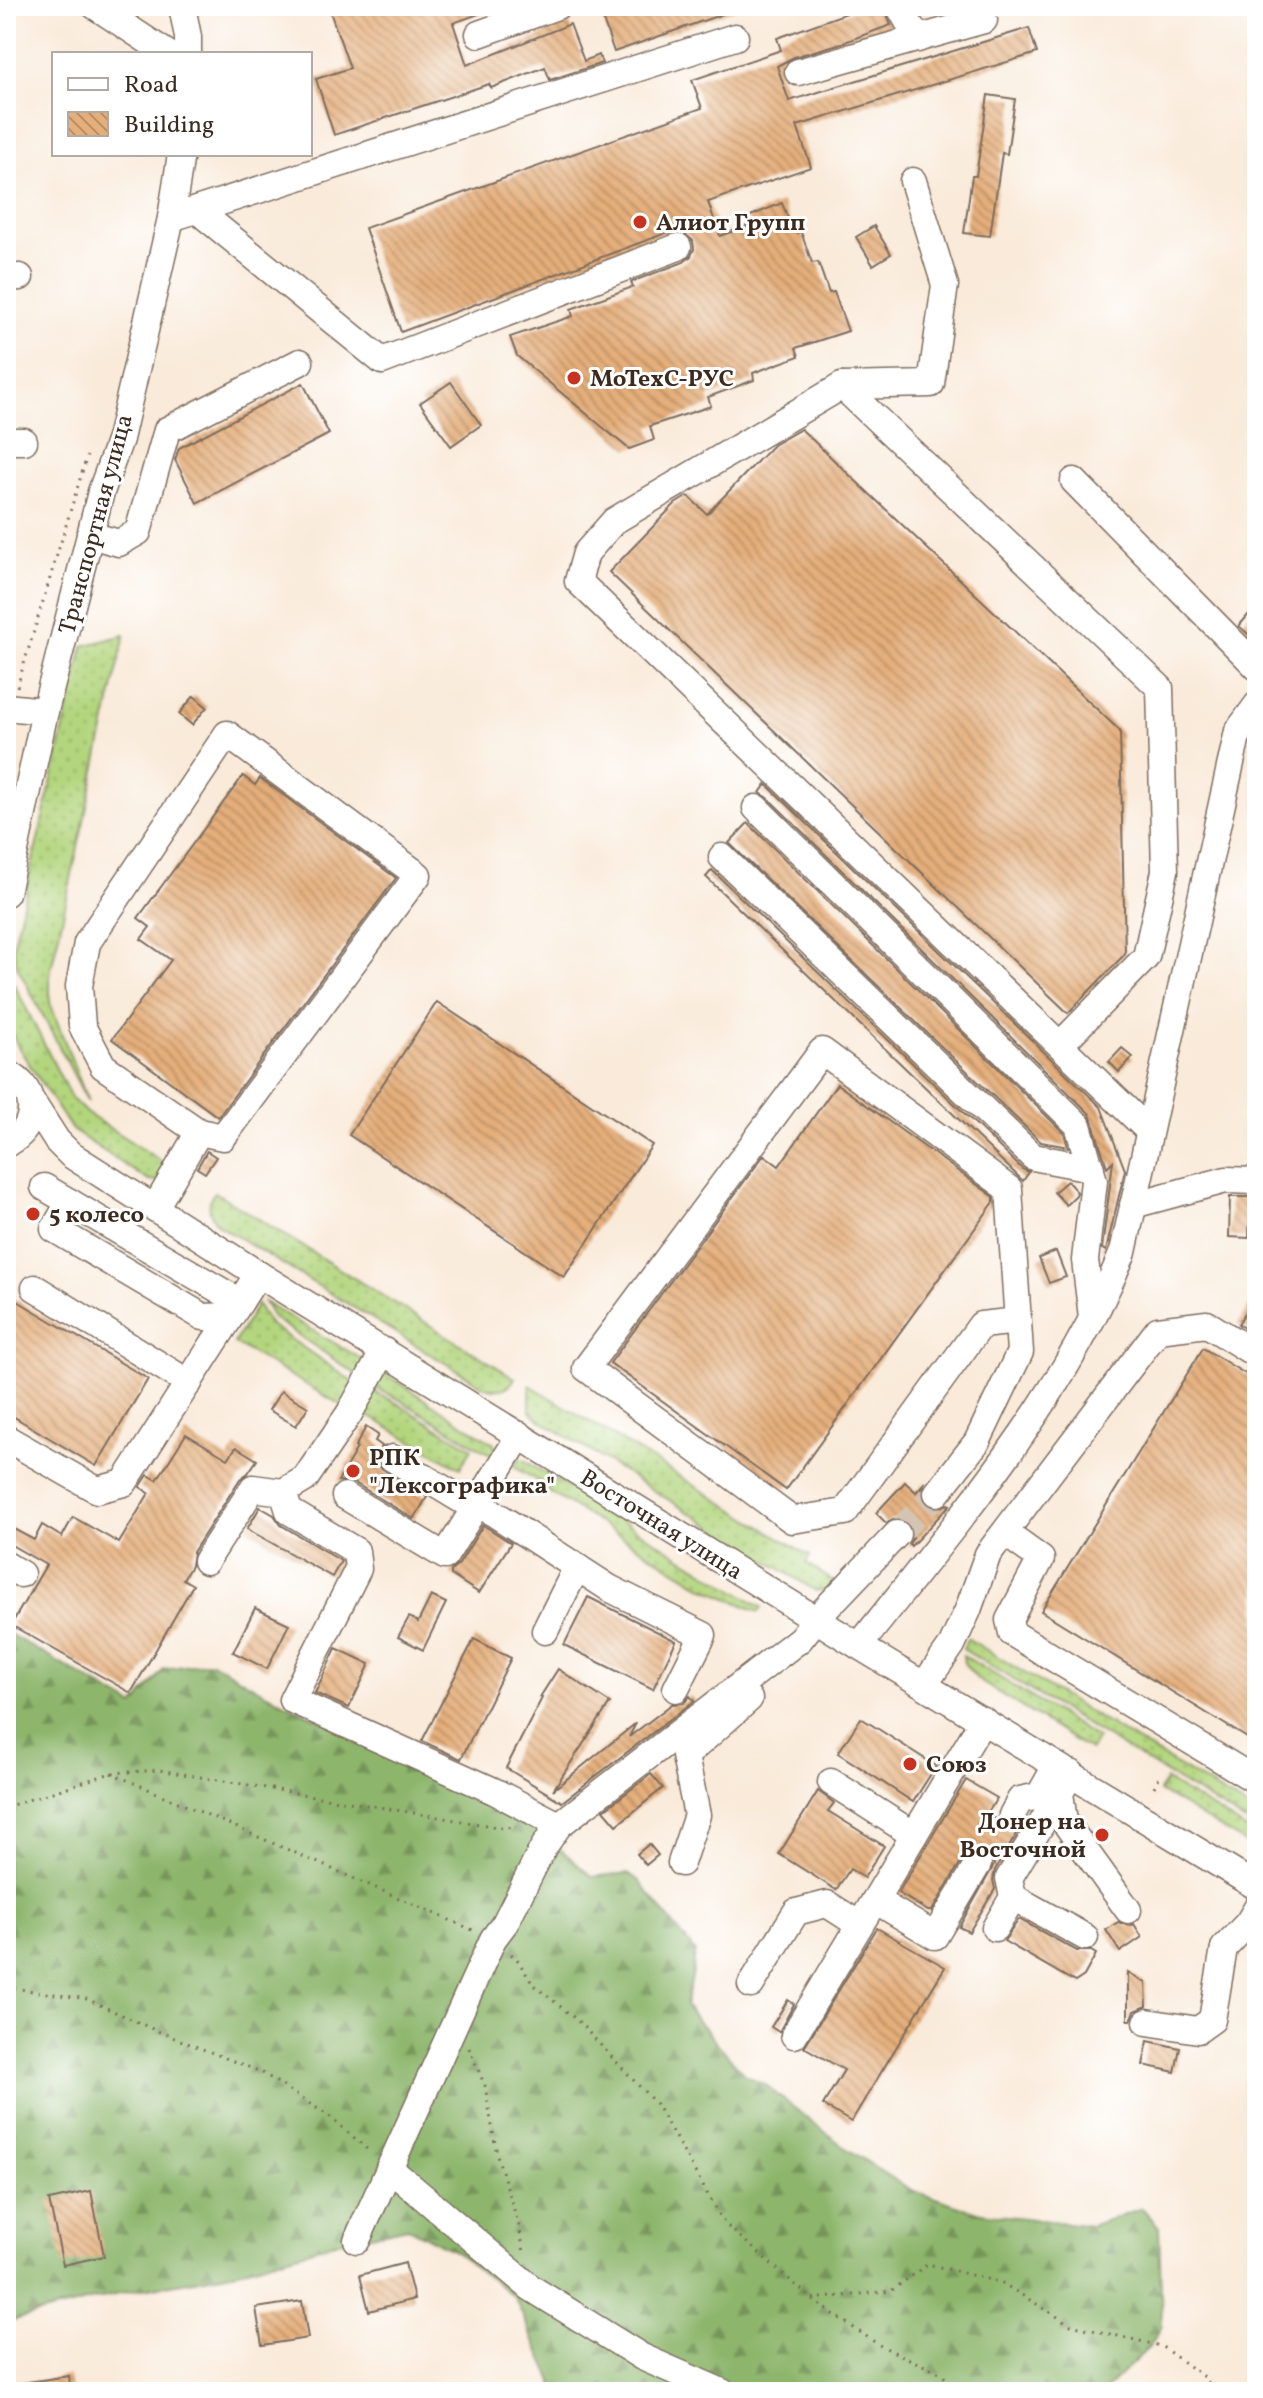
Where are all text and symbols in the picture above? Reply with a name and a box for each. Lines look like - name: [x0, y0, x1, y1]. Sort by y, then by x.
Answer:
- legend: [52, 52, 312, 156]
- text: Road: [124, 69, 178, 103]
- text: Building: [124, 109, 214, 143]
- place label: Алиот Групп: [656, 207, 805, 241]
- marker: Алиот Групп: [631, 213, 649, 231]
- place label: МоТехС-РУС: [590, 363, 734, 397]
- marker: МоТехС-РУС: [565, 369, 583, 387]
- street label: Транспортная улица: [51, 411, 143, 638]
- place label: 5 колесо: [49, 1199, 144, 1233]
- marker: 5 колесо: [24, 1205, 42, 1223]
- place label: РПК "Лексографика": [369, 1442, 555, 1504]
- marker: РПК "Лексографика": [344, 1462, 362, 1480]
- street label: Восточная улица: [573, 1462, 749, 1589]
- place label: Союз: [926, 1749, 987, 1783]
- marker: Союз: [901, 1755, 919, 1773]
- place label: Донер на Восточной: [960, 1806, 1086, 1868]
- marker: Донер на Восточной: [1093, 1826, 1111, 1844]

